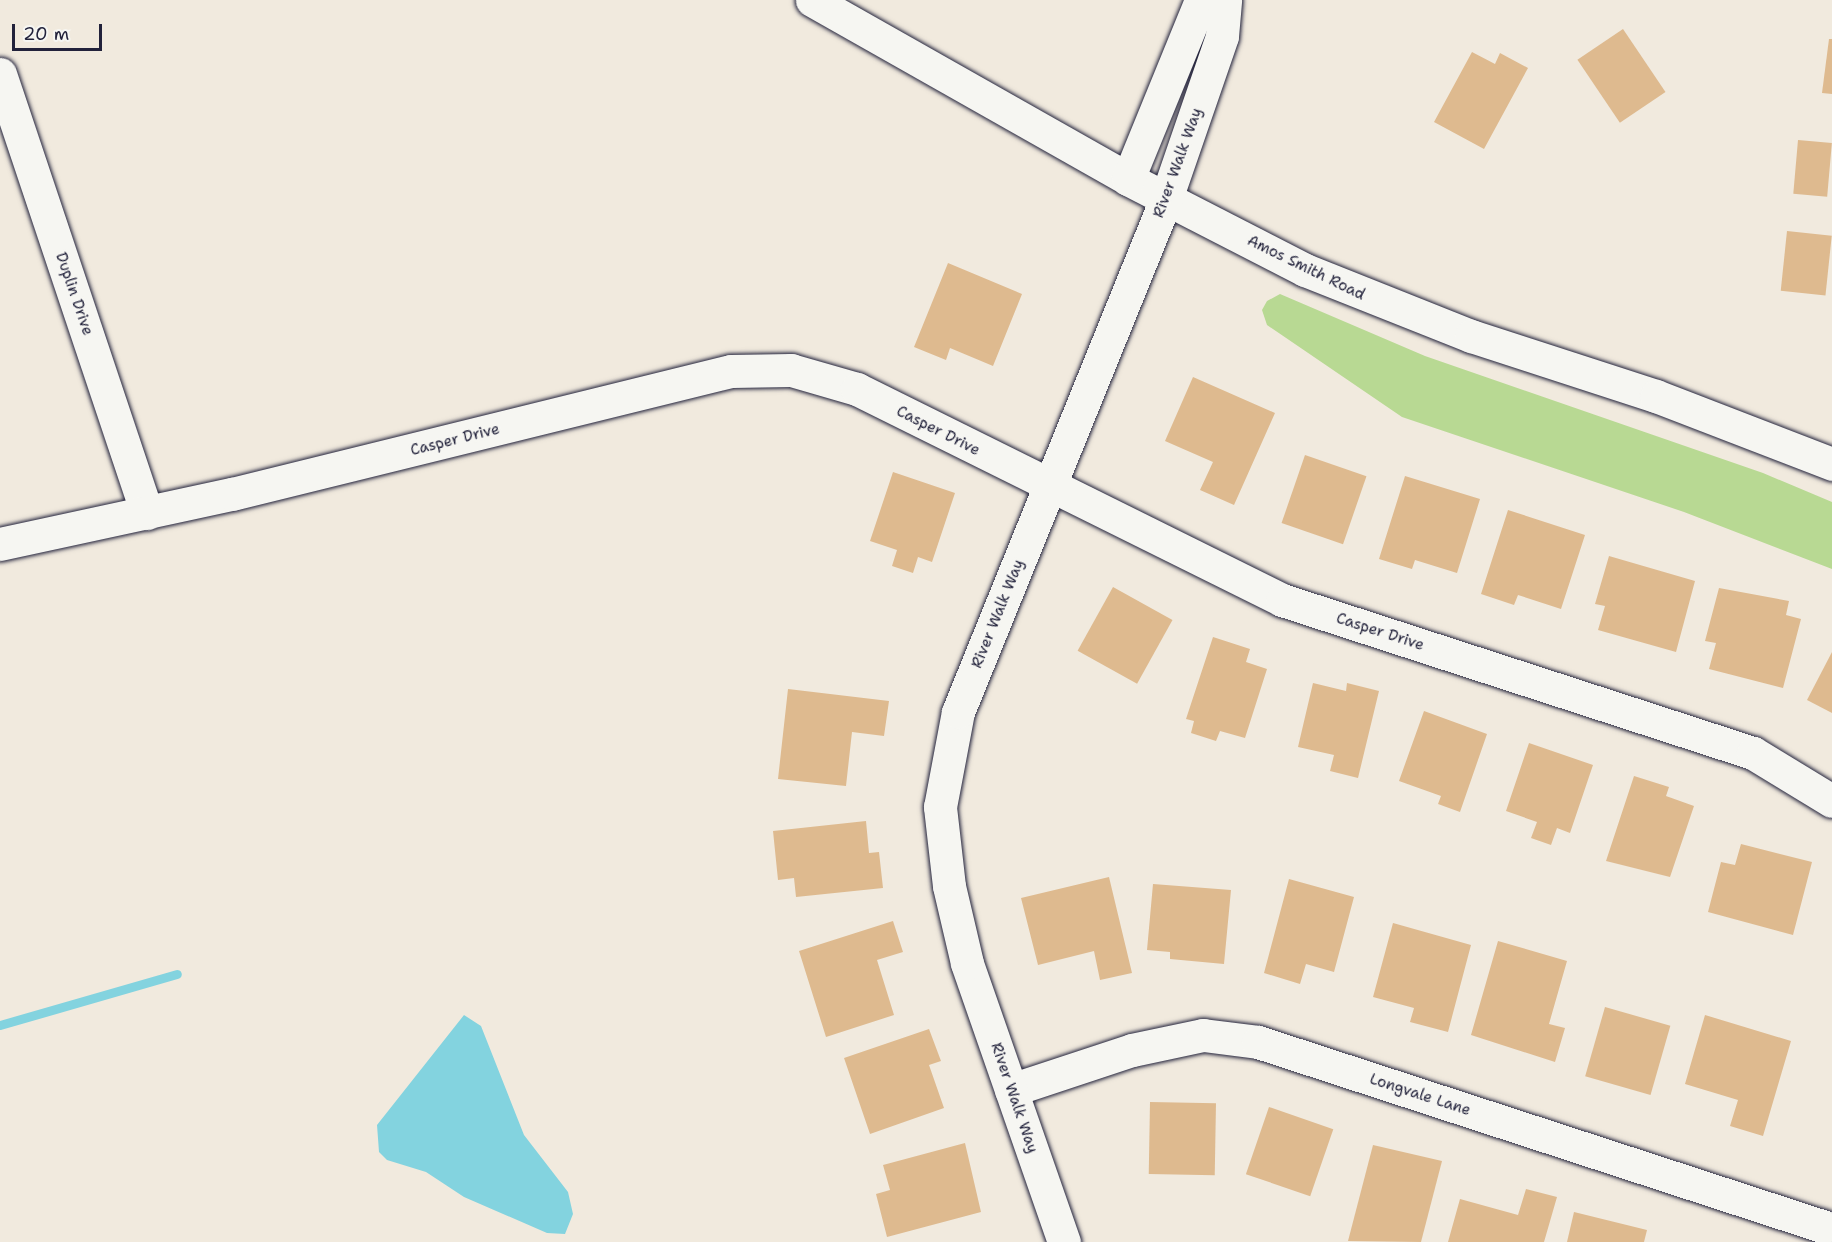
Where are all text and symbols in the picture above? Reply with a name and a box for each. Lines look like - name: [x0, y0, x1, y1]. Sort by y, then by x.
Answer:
- scale bar: [15, 12, 105, 50]
- text: 20 m: [23, 22, 69, 46]
- street label: River Walk Way: [1150, 106, 1206, 220]
- street label: Amos Smith Road: [1244, 232, 1368, 304]
- street label: Duplin Drive: [51, 250, 97, 338]
- street label: Casper Drive: [893, 402, 983, 460]
- street label: Casper Drive: [409, 420, 501, 460]
- street label: River Walk Way: [968, 557, 1028, 671]
- street label: Casper Drive: [1334, 609, 1426, 655]
- street label: River Walk Way: [987, 1040, 1041, 1156]
- street label: Longvale Lane: [1367, 1070, 1473, 1120]

